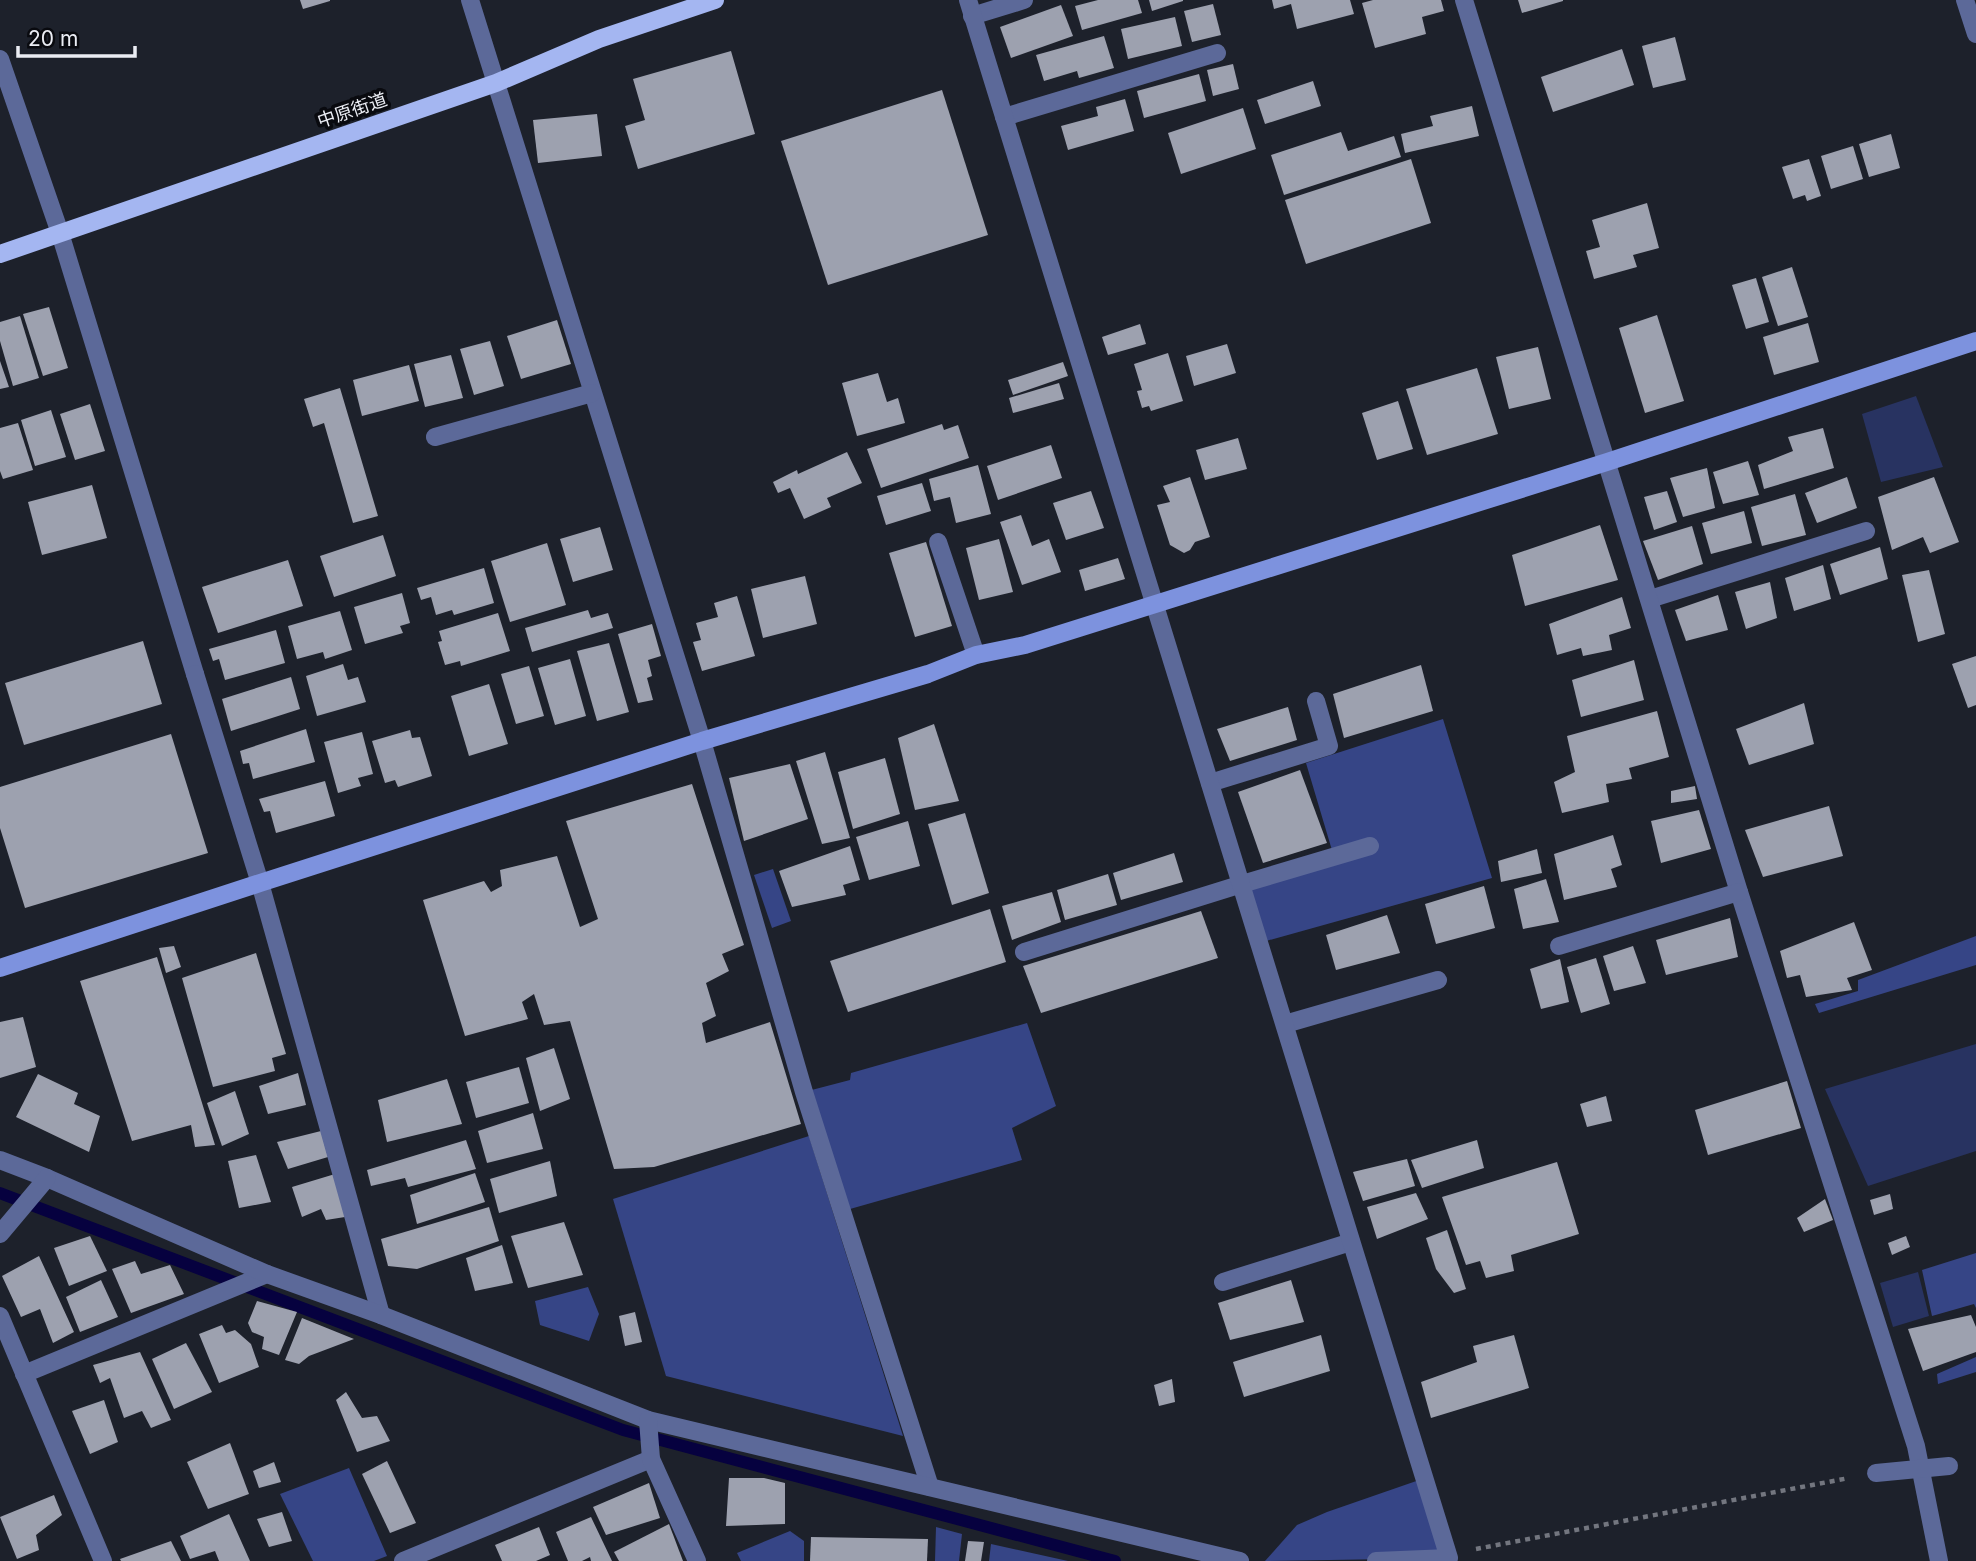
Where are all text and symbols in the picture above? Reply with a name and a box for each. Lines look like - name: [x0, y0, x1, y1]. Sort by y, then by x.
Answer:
- scale bar: [18, 14, 135, 58]
- text: 20 m: [28, 26, 78, 51]
- street label: 中原街道: [315, 88, 389, 132]

